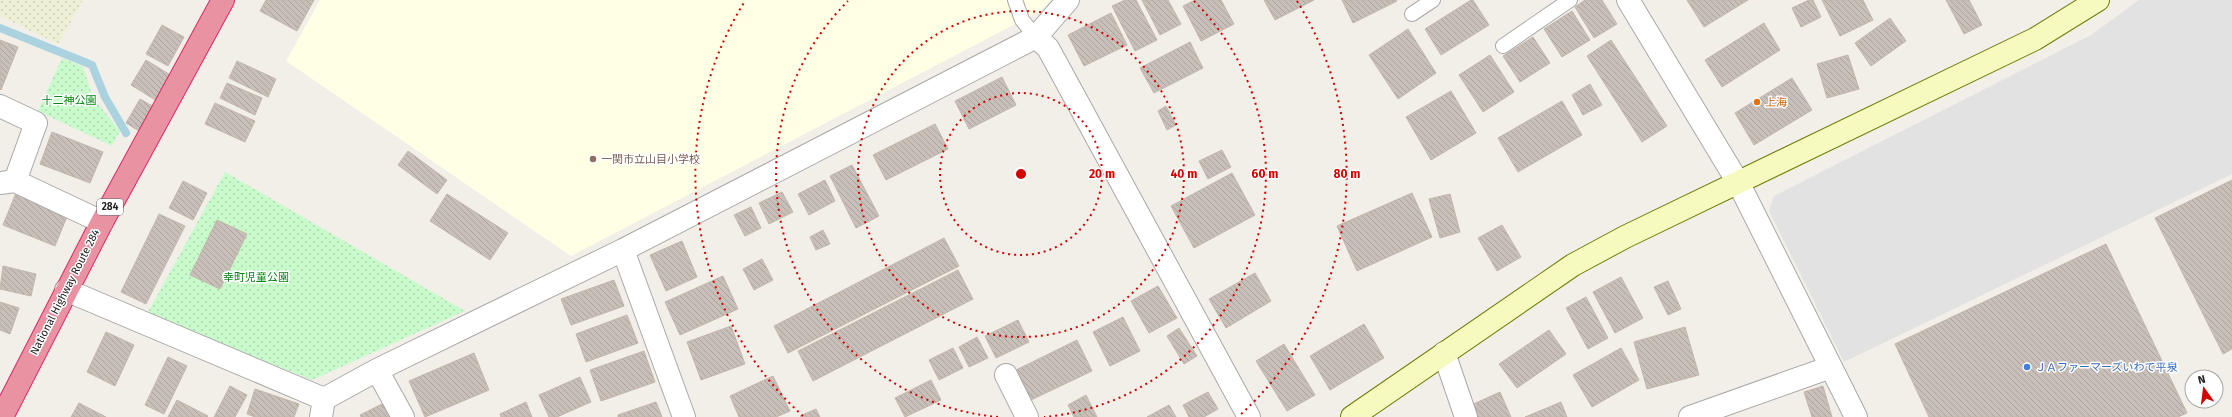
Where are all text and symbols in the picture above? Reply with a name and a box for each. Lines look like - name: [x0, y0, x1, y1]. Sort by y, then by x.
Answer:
- park label: 十二神公園: [42, 94, 97, 107]
- place label: 上海: [1765, 96, 1787, 109]
- marker: 上海: [1752, 97, 1762, 107]
- place label: 一関市立山目小学校: [601, 153, 700, 166]
- marker: 一関市立山目小学校: [588, 154, 598, 164]
- centre of rings: [1014, 167, 1028, 181]
- text: 20 m: [1089, 167, 1115, 181]
- text: 40 m: [1171, 167, 1197, 181]
- text: 60 m: [1252, 167, 1278, 181]
- text: 80 m: [1334, 167, 1360, 181]
- road number: 284: [97, 199, 123, 215]
- street label: National Highway Route 284: [28, 227, 103, 357]
- park label: 幸町児童公園: [223, 271, 289, 284]
- place label: ＪＡファーマーズいわて平泉: [2035, 361, 2178, 374]
- marker: ＪＡファーマーズいわて平泉: [2022, 362, 2032, 372]
- north arrow: [2184, 369, 2224, 409]
- text: N: [2197, 373, 2207, 387]

